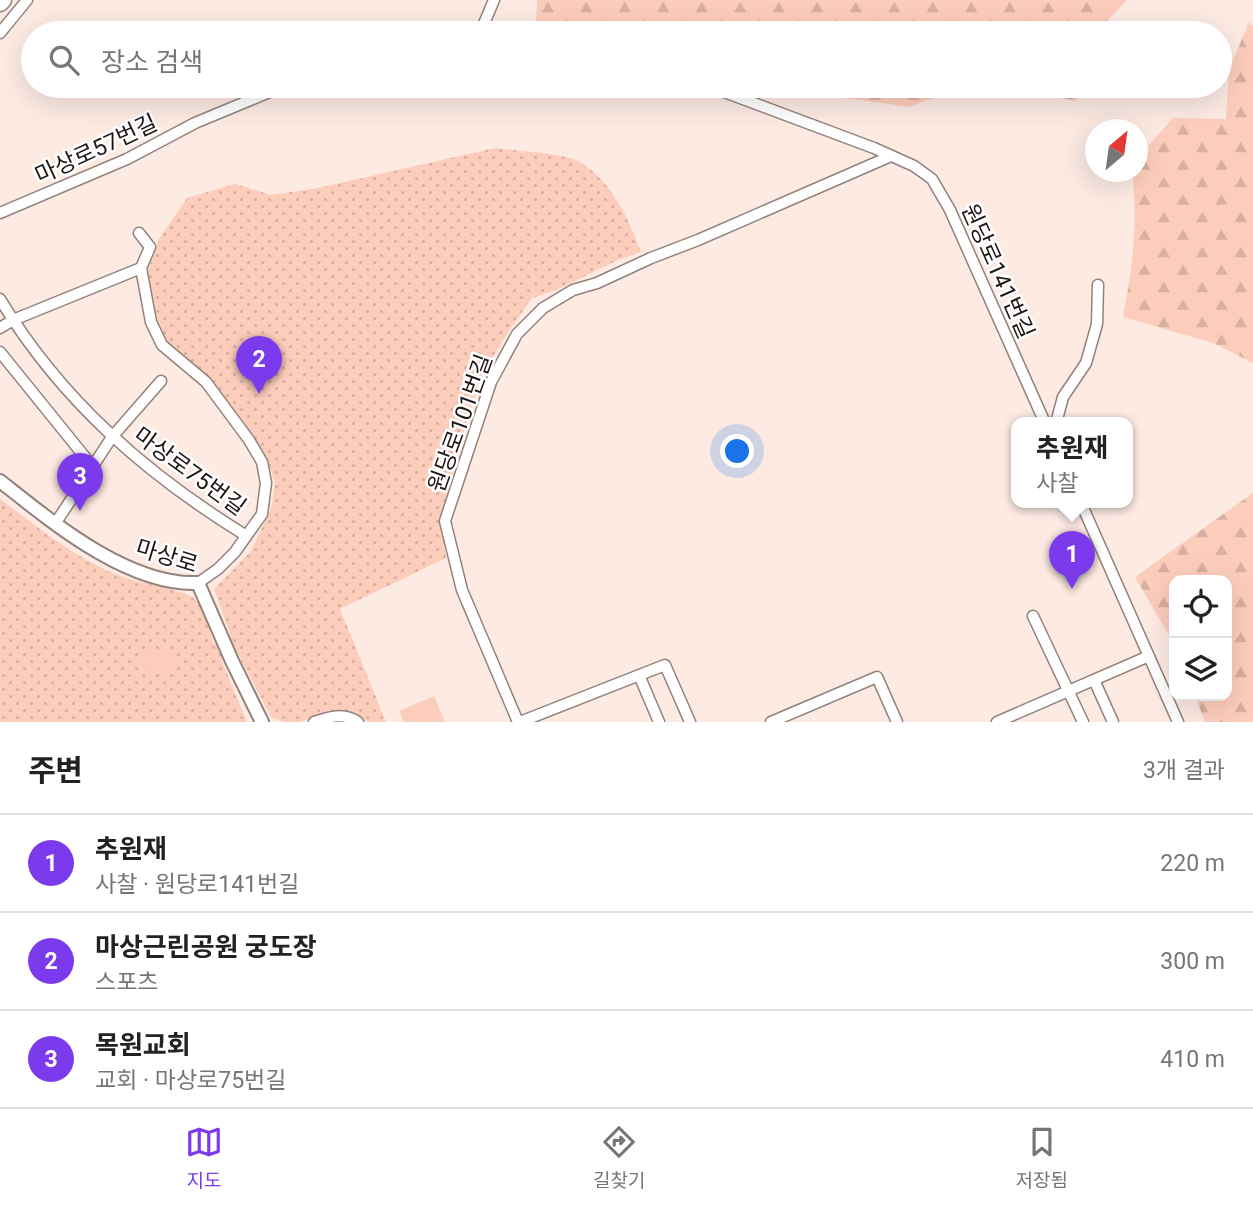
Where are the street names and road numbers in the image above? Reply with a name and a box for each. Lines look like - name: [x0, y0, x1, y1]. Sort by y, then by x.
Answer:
- street label: 마상로57번길: [31, 109, 162, 190]
- street label: 원당로141번길: [956, 200, 1039, 343]
- street label: 원당로101번길: [423, 351, 498, 496]
- street label: 마상로75번길: [129, 422, 251, 521]
- street label: 마상로: [133, 534, 201, 579]

